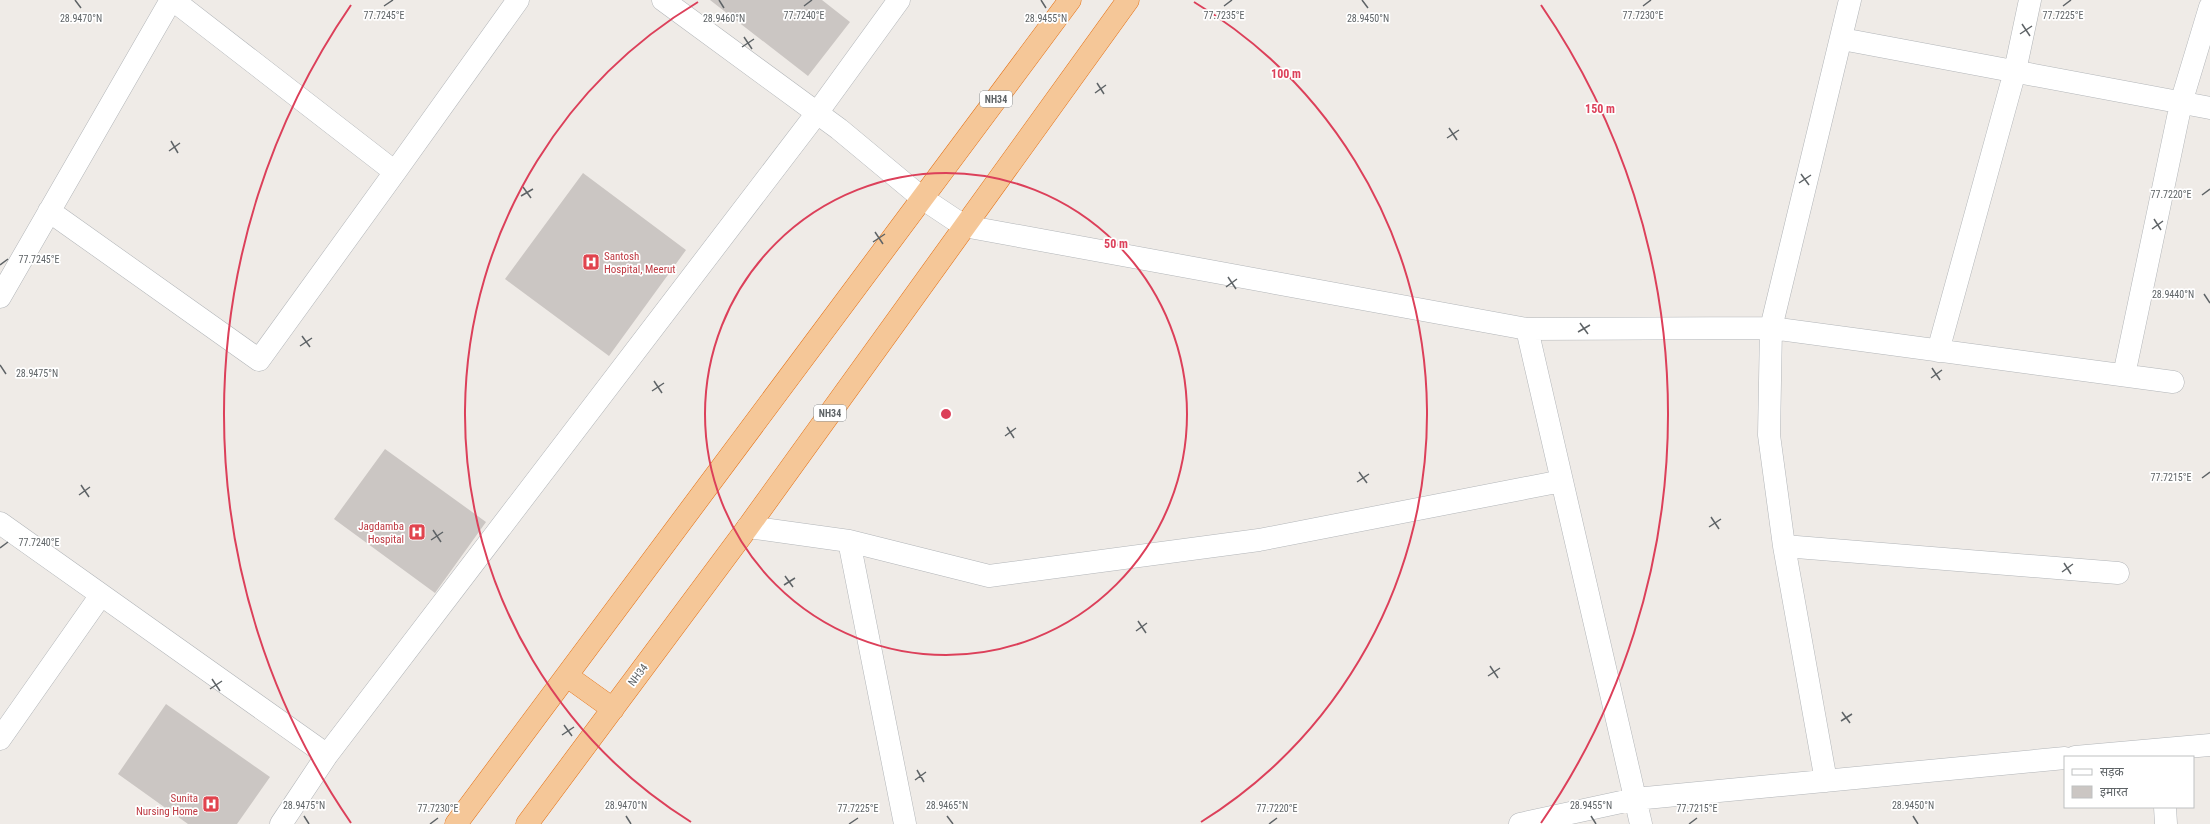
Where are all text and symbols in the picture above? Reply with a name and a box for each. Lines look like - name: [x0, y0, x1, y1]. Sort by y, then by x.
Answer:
- text: 77.7245°E: [364, 10, 405, 21]
- text: 77.7240°E: [784, 10, 825, 21]
- text: 77.7235°E: [1204, 10, 1245, 21]
- text: 77.7230°E: [1623, 10, 1664, 21]
- text: 77.7225°E: [2043, 10, 2084, 21]
- text: 28.9470°N: [60, 13, 102, 24]
- text: 28.9460°N: [703, 13, 745, 24]
- text: 28.9455°N: [1025, 13, 1067, 24]
- text: 28.9450°N: [1347, 13, 1389, 24]
- text: 100 m: [1271, 67, 1301, 81]
- road number: NH34: [980, 91, 1012, 107]
- text: 150 m: [1585, 102, 1615, 116]
- text: 77.7220°E: [2151, 189, 2192, 200]
- text: 50 m: [1104, 237, 1128, 251]
- place label: Santosh Hospital, Meerut: [604, 250, 676, 276]
- hospital icon: Santosh Hospital, Meerut: [581, 252, 601, 272]
- text: 77.7245°E: [19, 254, 60, 265]
- text: 28.9440°N: [2152, 289, 2194, 300]
- text: 28.9475°N: [16, 368, 58, 379]
- road number: NH34: [814, 405, 846, 421]
- centre of rings: [939, 407, 953, 421]
- text: 77.7215°E: [2151, 472, 2192, 483]
- place label: Jagdamba Hospital: [358, 520, 404, 546]
- hospital icon: Jagdamba Hospital: [407, 522, 427, 542]
- text: 77.7240°E: [19, 537, 60, 548]
- street label: NH34: [625, 661, 651, 689]
- legend: [2064, 756, 2194, 808]
- text: सड़क: [2100, 765, 2125, 779]
- text: इमारत: [2100, 785, 2129, 799]
- place label: Sunita Nursing Home: [136, 792, 198, 818]
- hospital icon: Sunita Nursing Home: [201, 794, 221, 814]
- text: 28.9475°N: [283, 800, 325, 811]
- text: 28.9470°N: [605, 800, 647, 811]
- text: 28.9465°N: [926, 800, 968, 811]
- text: 28.9455°N: [1570, 800, 1612, 811]
- text: 28.9450°N: [1892, 800, 1934, 811]
- text: 77.7230°E: [418, 803, 459, 814]
- text: 77.7225°E: [838, 803, 879, 814]
- text: 77.7220°E: [1257, 803, 1298, 814]
- text: 77.7215°E: [1677, 803, 1718, 814]

